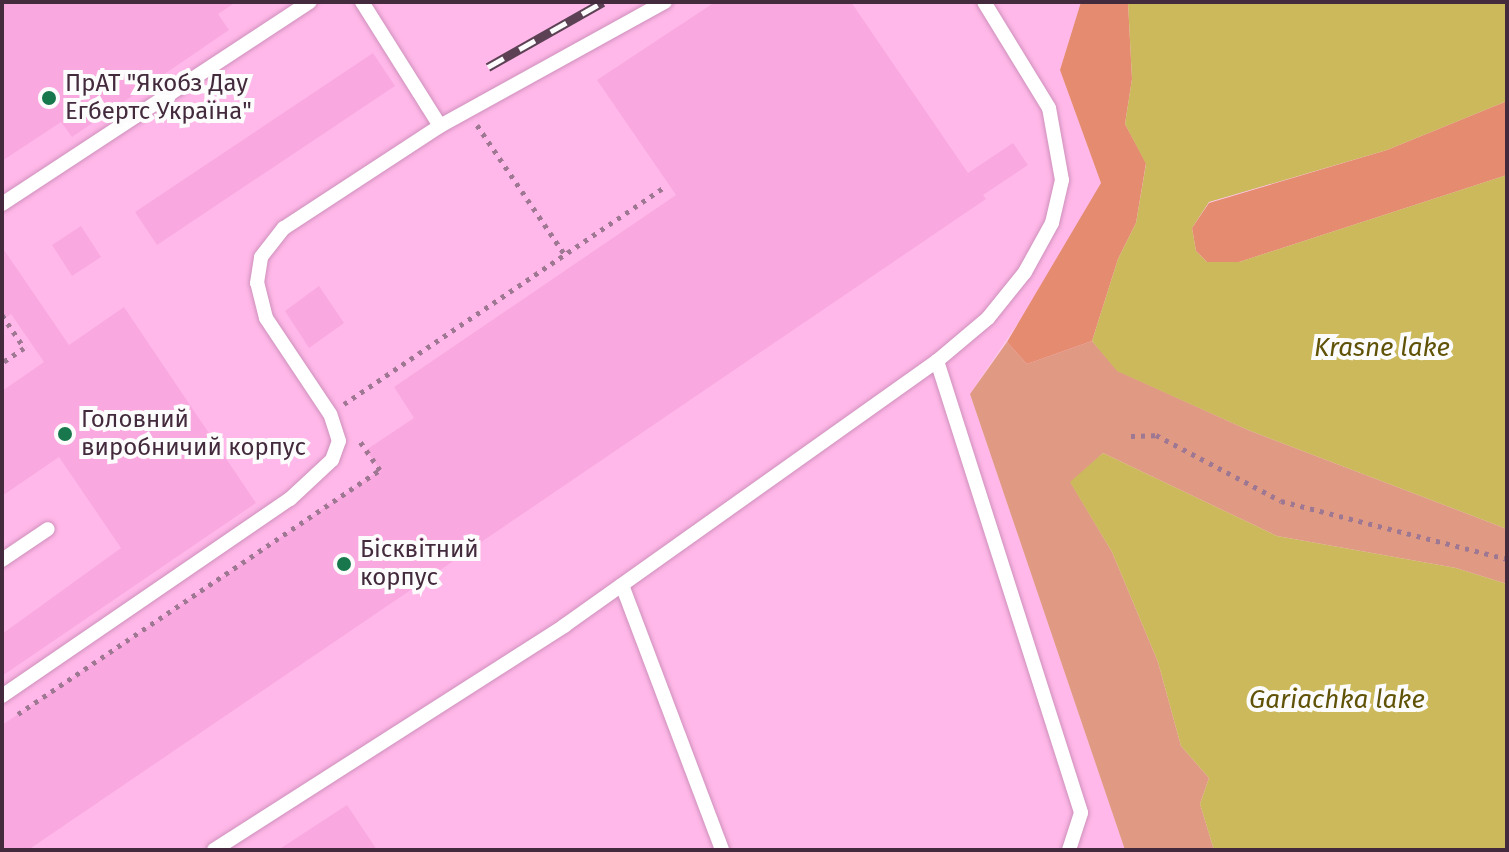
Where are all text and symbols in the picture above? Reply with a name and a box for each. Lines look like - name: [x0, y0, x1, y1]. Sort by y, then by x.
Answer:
- place label: ПрАТ "Якобз Дау Егбертс Україна": [65, 70, 252, 126]
- marker: ПрАТ "Якобз Дау Егбертс Україна": [40, 89, 58, 107]
- water label: Krasne lake: [1314, 332, 1450, 364]
- place label: Головний виробничий корпус: [81, 406, 306, 462]
- marker: Головний виробничий корпус: [56, 425, 74, 443]
- place label: Бісквітний корпус: [360, 536, 479, 592]
- marker: Бісквітний корпус: [335, 555, 353, 573]
- water label: Gariachka lake: [1249, 684, 1425, 716]

